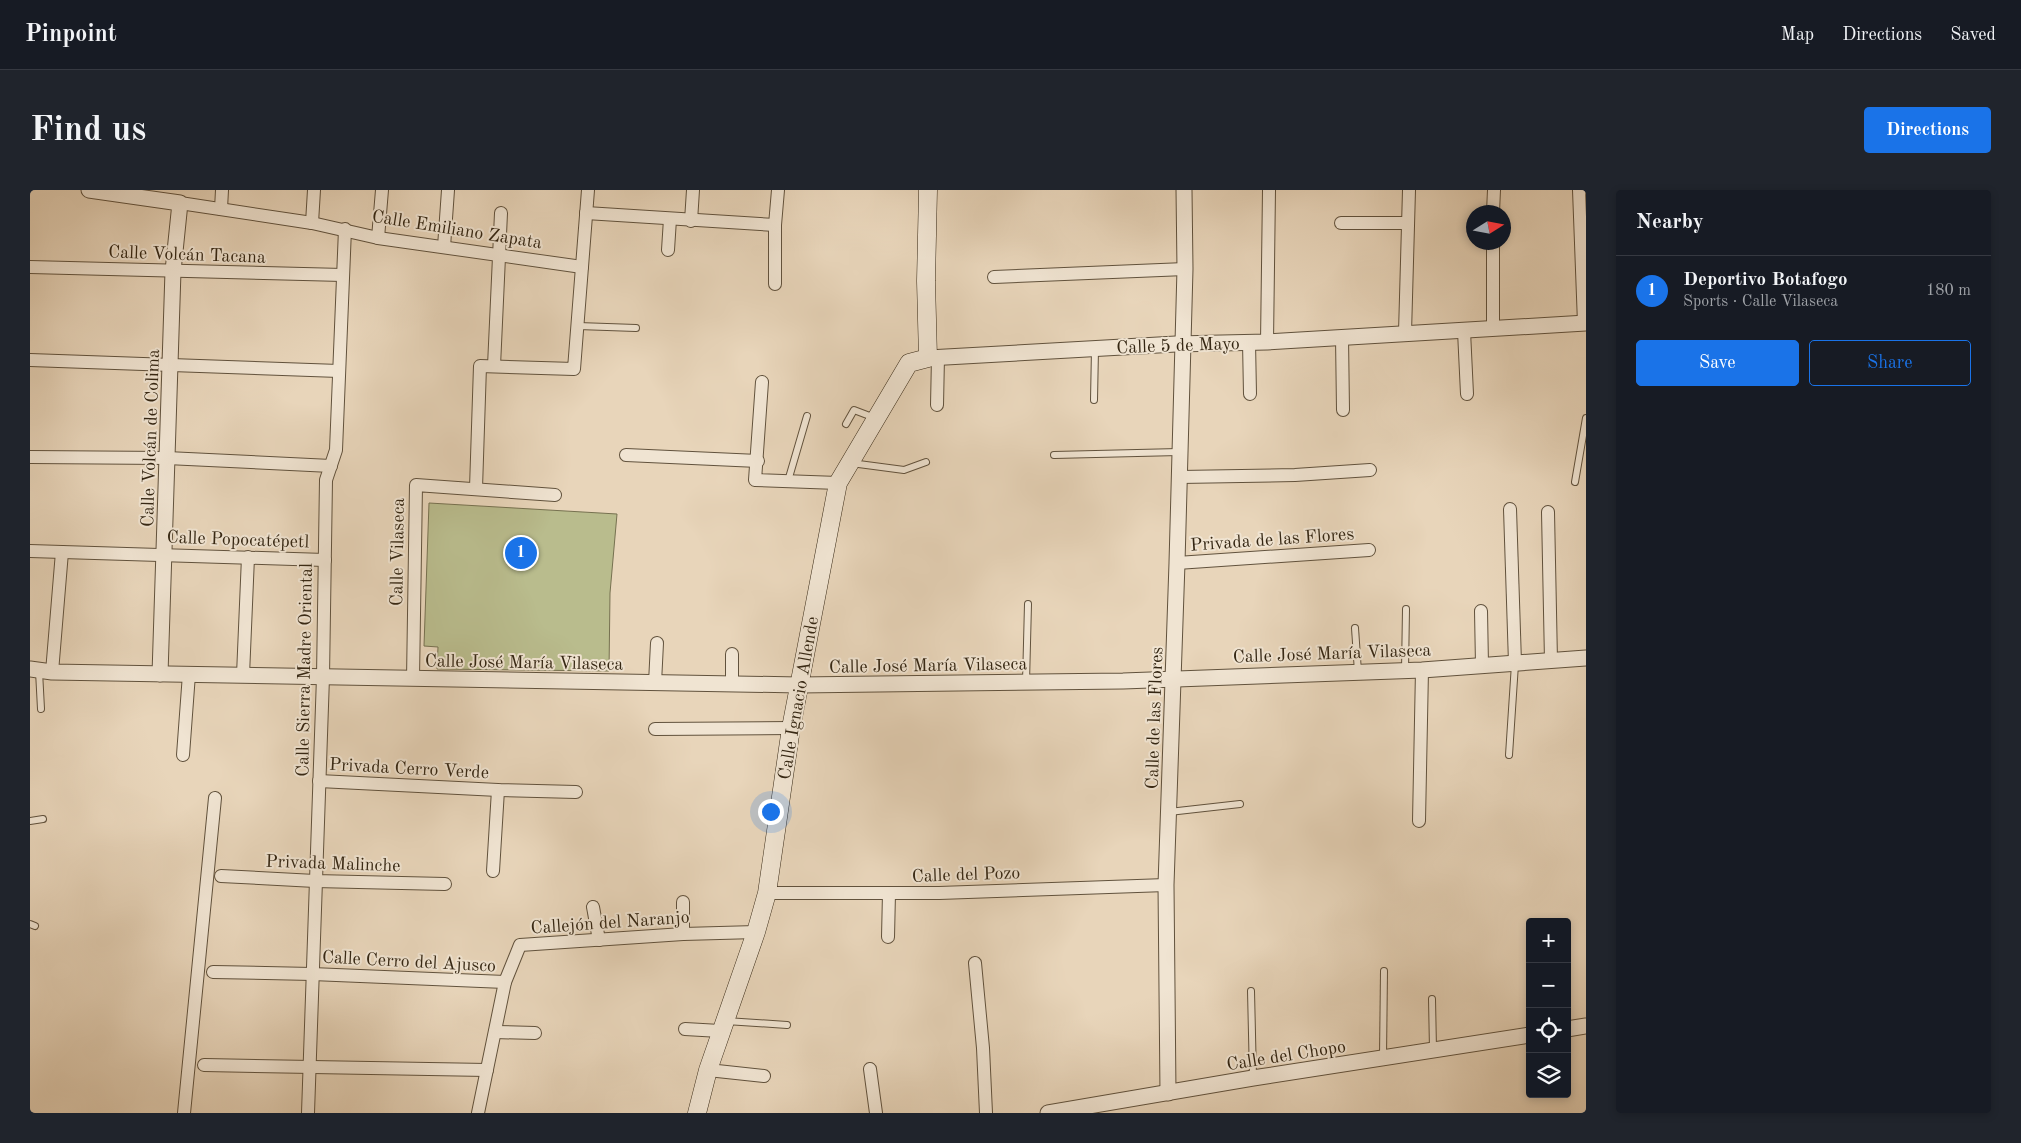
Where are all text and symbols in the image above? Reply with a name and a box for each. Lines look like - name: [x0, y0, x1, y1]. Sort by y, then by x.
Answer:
- text: Pinpoint: [25, 23, 117, 47]
- text: Map: [1781, 26, 1814, 44]
- text: Directions: [1842, 26, 1922, 44]
- text: Saved: [1950, 26, 1996, 44]
- button: Directions: [1864, 107, 1991, 153]
- text: Find us: [30, 113, 146, 148]
- north arrow: [1466, 205, 1511, 250]
- street label: Calle Emiliano Zapata: [371, 208, 543, 252]
- text: Nearby: [1636, 212, 1704, 233]
- street label: Calle Volcán Tacana: [108, 243, 266, 267]
- text: Deportivo Botafogo: [1683, 271, 1847, 290]
- text: 1: [1647, 283, 1657, 299]
- text: 180 m: [1926, 283, 1971, 299]
- text: Sports · Calle Vilaseca: [1683, 294, 1838, 310]
- street label: Calle 5 de Mayo: [1116, 335, 1240, 357]
- button: Save: [1636, 340, 1799, 386]
- button: Share: [1809, 340, 1971, 386]
- street label: Calle Volcán de Colima: [139, 349, 163, 527]
- street label: Calle Vilaseca: [388, 497, 408, 606]
- street label: Privada de las Flores: [1189, 525, 1355, 555]
- street label: Calle Popocatépetl: [166, 529, 310, 551]
- pin: 1: [505, 534, 537, 572]
- street label: Calle Sierra Madre Oriental: [294, 563, 316, 777]
- street label: Calle Ignacio Allende: [776, 615, 822, 781]
- street label: Calle José María Vilaseca: [1233, 642, 1432, 666]
- street label: Calle de las Flores: [1144, 646, 1166, 790]
- street label: Calle José María Vilaseca: [425, 652, 623, 674]
- street label: Calle José María Vilaseca: [829, 655, 1027, 677]
- street label: Privada Cerro Verde: [328, 756, 489, 782]
- your location: [758, 799, 784, 825]
- street label: Privada Malinche: [265, 853, 401, 875]
- street label: Calle del Pozo: [911, 864, 1021, 886]
- street label: Callejón del Naranjo: [530, 908, 690, 938]
- map controls: [1526, 918, 1571, 1098]
- button: +: [1526, 918, 1571, 963]
- street label: Calle Cerro del Ajusco: [321, 948, 497, 976]
- button: −: [1526, 963, 1571, 1008]
- button: locate: [1526, 1008, 1571, 1053]
- street label: Calle del Chopo: [1225, 1038, 1347, 1074]
- button: layers: [1526, 1053, 1571, 1098]

